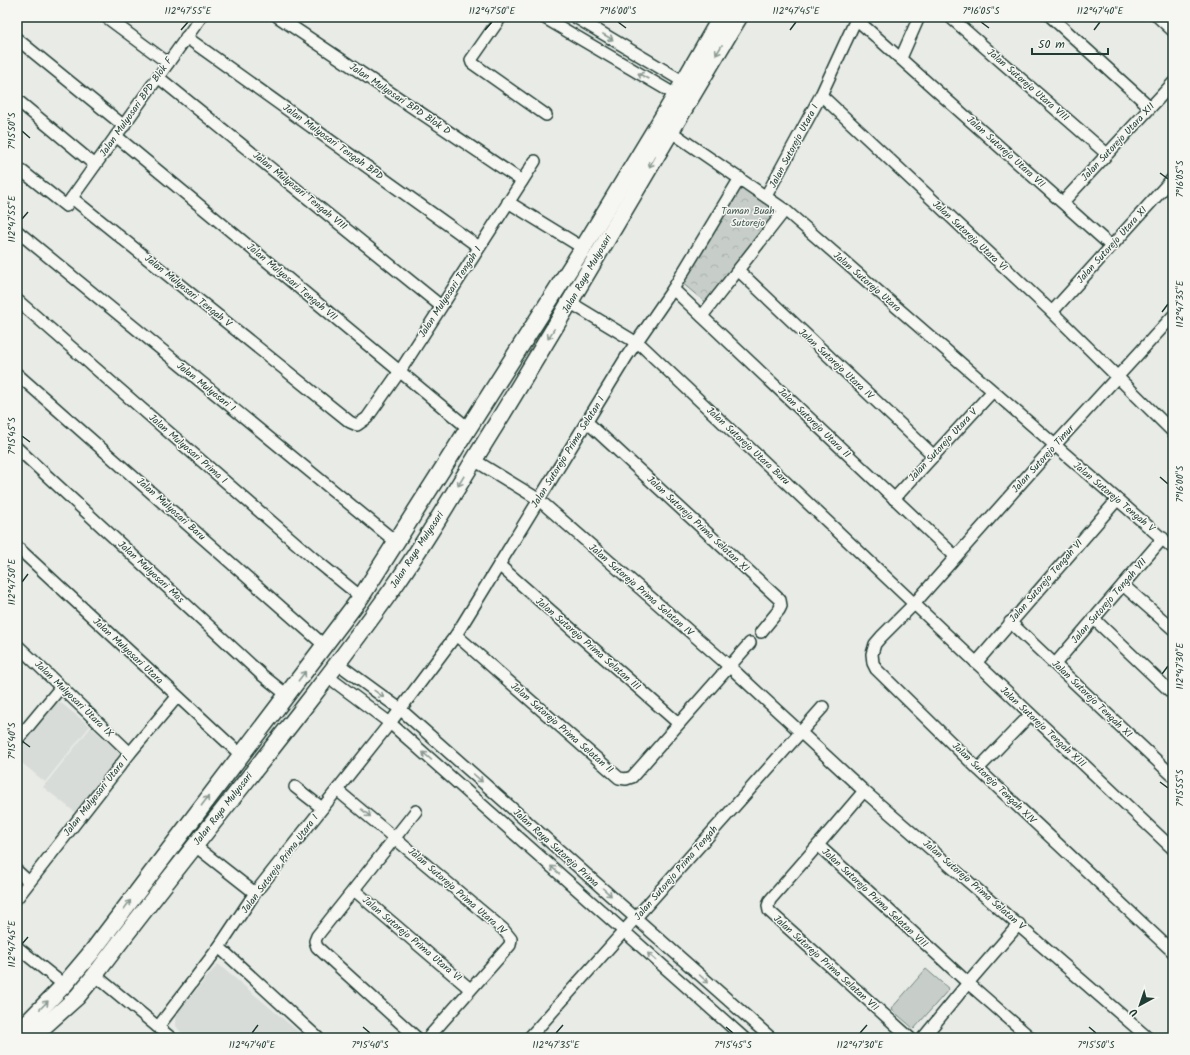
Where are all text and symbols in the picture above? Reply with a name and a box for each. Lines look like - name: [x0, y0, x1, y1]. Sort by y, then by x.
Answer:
- text: 112°47'55"E: [165, 3, 213, 19]
- text: 112°47'50"E: [469, 3, 516, 19]
- text: 7°16'00"S: [600, 3, 637, 19]
- text: 112°47'45"E: [772, 3, 821, 19]
- text: 7°16'05"S: [962, 3, 1000, 19]
- text: 112°47'40"E: [1077, 3, 1125, 19]
- scale bar: [1032, 30, 1108, 56]
- one-way arrow: [602, 34, 614, 42]
- text: 50 m: [1038, 35, 1065, 54]
- one-way arrow: [715, 44, 723, 55]
- street label: Jalan Sutorejo Utara VIII: [983, 45, 1073, 125]
- street label: Jalan Mulyosari BPD Blok F: [95, 53, 177, 160]
- street label: Jalan Mulyosari BPD Blok D: [346, 59, 455, 139]
- one-way arrow: [637, 71, 649, 79]
- street label: Jalan Sutorejo Utara XII: [1077, 99, 1159, 185]
- street label: Jalan Mulyosari Tengah BPD: [279, 100, 387, 184]
- street label: Jalan Sutorejo Utara I: [765, 101, 823, 191]
- text: 7°15'50"S: [4, 112, 20, 149]
- street label: Jalan Sutorejo Utara VII: [963, 112, 1049, 192]
- street label: Jalan Mulyosari Tengah VIII: [249, 148, 351, 234]
- one-way arrow: [648, 156, 656, 168]
- text: 7°16'05"S: [1172, 160, 1188, 198]
- text: 112°47'55"E: [4, 194, 20, 242]
- street label: Jalan Sutorejo Utara VI: [929, 197, 1011, 275]
- park label: Taman Buah Sutorejo: [721, 203, 775, 231]
- street label: Jalan Sutorejo Utara XI: [1073, 203, 1151, 287]
- street label: Jalan Raya Mulyosari: [558, 231, 616, 316]
- street label: Jalan Mulyosari Tengah VII: [243, 239, 341, 325]
- street label: Jalan Mulyosari Tengah I: [414, 243, 486, 341]
- street label: Jalan Sutorejo Utara: [829, 248, 905, 316]
- street label: Jalan Mulyosari Tengah V: [141, 251, 236, 332]
- text: 112°47'35"E: [1172, 279, 1188, 328]
- street label: Jalan Sutorejo Utara IV: [795, 325, 878, 404]
- one-way arrow: [547, 329, 555, 340]
- street label: Jalan Mulyosari I: [173, 358, 239, 416]
- street label: Jalan Sutorejo Utara II: [774, 384, 854, 462]
- street label: Jalan Sutorejo Prima Selatan I: [527, 393, 609, 511]
- street label: Jalan Sutorejo Utara Baru: [703, 403, 793, 489]
- street label: Jalan Sutorejo Utara V: [905, 404, 982, 485]
- street label: Jalan Mulyosari Prima I: [145, 410, 231, 488]
- text: 7°15'45"S: [4, 417, 20, 455]
- street label: Jalan Sutorejo Timur: [1008, 421, 1079, 497]
- street label: Jalan Sutorejo Tengah V: [1070, 458, 1159, 537]
- text: 7°16'00"S: [1172, 465, 1188, 502]
- street label: Jalan Sutorejo Prima Selatan XI: [643, 472, 753, 576]
- street label: Jalan Mulyosari Baru: [133, 474, 209, 545]
- one-way arrow: [457, 475, 465, 486]
- street label: Jalan Raya Mulyosari: [386, 508, 448, 592]
- street label: Jalan Sutorejo Tengah VI: [1005, 536, 1087, 626]
- street label: Jalan Mulyosari Mas: [114, 537, 188, 608]
- street label: Jalan Sutorejo Prima Selatan IV: [585, 540, 697, 641]
- street label: Jalan Sutorejo Tengah VII: [1067, 555, 1151, 647]
- text: 112°47'50"E: [4, 558, 20, 605]
- street label: Jalan Sutorejo Prima Selatan III: [532, 594, 644, 694]
- street label: Jalan Mulyosari Utara: [89, 614, 167, 688]
- text: 112°47'30"E: [1172, 641, 1188, 689]
- street label: Jalan Sutorejo Tengah XI: [1048, 656, 1136, 742]
- street label: Jalan Mulyosari Utara IX: [31, 657, 118, 742]
- one-way arrow: [297, 670, 306, 681]
- street label: Jalan Sutorejo Prima Selatan II: [507, 679, 617, 777]
- street label: Jalan Sutorejo Tengah XIII: [996, 683, 1090, 771]
- one-way arrow: [374, 690, 385, 698]
- text: 7°15'40"S: [4, 722, 20, 760]
- street label: Jalan Sutorejo Tengah XIV: [948, 738, 1040, 828]
- one-way arrow: [422, 751, 432, 760]
- street label: Jalan Mulyosari Utara I: [59, 752, 133, 840]
- street label: Jalan Raya Mulyosari: [189, 769, 257, 849]
- text: 7°15'55"S: [1172, 769, 1188, 807]
- one-way arrow: [473, 774, 483, 783]
- one-way arrow: [201, 796, 210, 807]
- street label: Jalan Raya Sutorejo Prima: [509, 805, 603, 891]
- one-way arrow: [360, 809, 371, 818]
- street label: Jalan Sutorejo Prima Utara I: [237, 811, 323, 917]
- street label: Jalan Sutorejo Prima Tengah: [630, 822, 722, 924]
- street label: Jalan Sutorejo Prima Selatan V: [919, 836, 1029, 935]
- street label: Jalan Sutorejo Prima Utara IV: [404, 844, 510, 939]
- street label: Jalan Sutorejo Prima Selatan VIII: [818, 844, 932, 952]
- one-way arrow: [550, 866, 560, 875]
- one-way arrow: [602, 888, 612, 897]
- street label: Jalan Sutorejo Prima Utara VI: [359, 892, 465, 986]
- one-way arrow: [123, 899, 131, 910]
- street label: Jalan Sutorejo Prima Selatan VII: [770, 911, 882, 1015]
- text: 112°47'45"E: [4, 919, 20, 968]
- one-way arrow: [647, 952, 657, 962]
- one-way arrow: [699, 974, 709, 983]
- north arrow: [1120, 985, 1160, 1025]
- one-way arrow: [40, 1000, 49, 1010]
- text: U: [1126, 1003, 1143, 1021]
- text: 112°47'40"E: [229, 1037, 277, 1053]
- text: 7°15'40"S: [351, 1037, 389, 1053]
- text: 112°47'35"E: [532, 1037, 581, 1053]
- text: 7°15'45"S: [714, 1037, 752, 1053]
- text: 112°47'30"E: [837, 1037, 885, 1053]
- text: 7°15'50"S: [1078, 1037, 1115, 1053]

